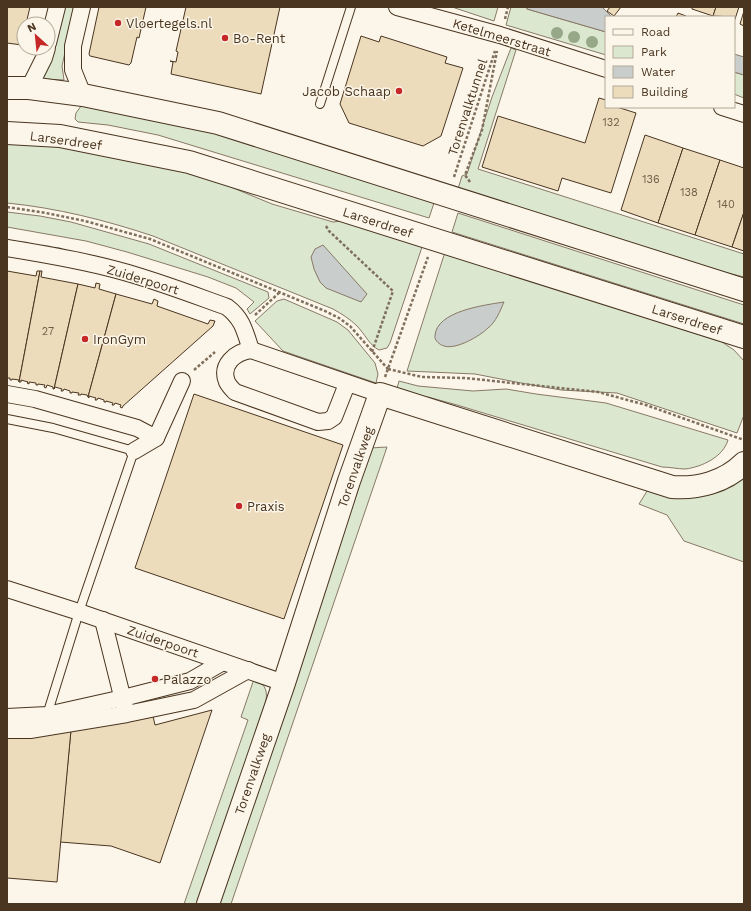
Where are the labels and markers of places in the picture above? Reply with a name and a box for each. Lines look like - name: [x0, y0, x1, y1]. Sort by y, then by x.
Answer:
- place label: Vloertegels.nl: [126, 16, 212, 31]
- marker: Vloertegels.nl: [113, 18, 123, 28]
- place label: Bo-Rent: [233, 31, 286, 46]
- marker: Bo-Rent: [220, 33, 230, 43]
- place label: Jacob Schaap: [302, 84, 391, 99]
- marker: Jacob Schaap: [394, 86, 404, 96]
- place label: IronGym: [93, 332, 146, 347]
- marker: IronGym: [80, 334, 90, 344]
- place label: Praxis: [247, 499, 285, 514]
- marker: Praxis: [234, 501, 244, 511]
- place label: Palazzo: [163, 672, 211, 687]
- marker: Palazzo: [150, 674, 160, 684]

